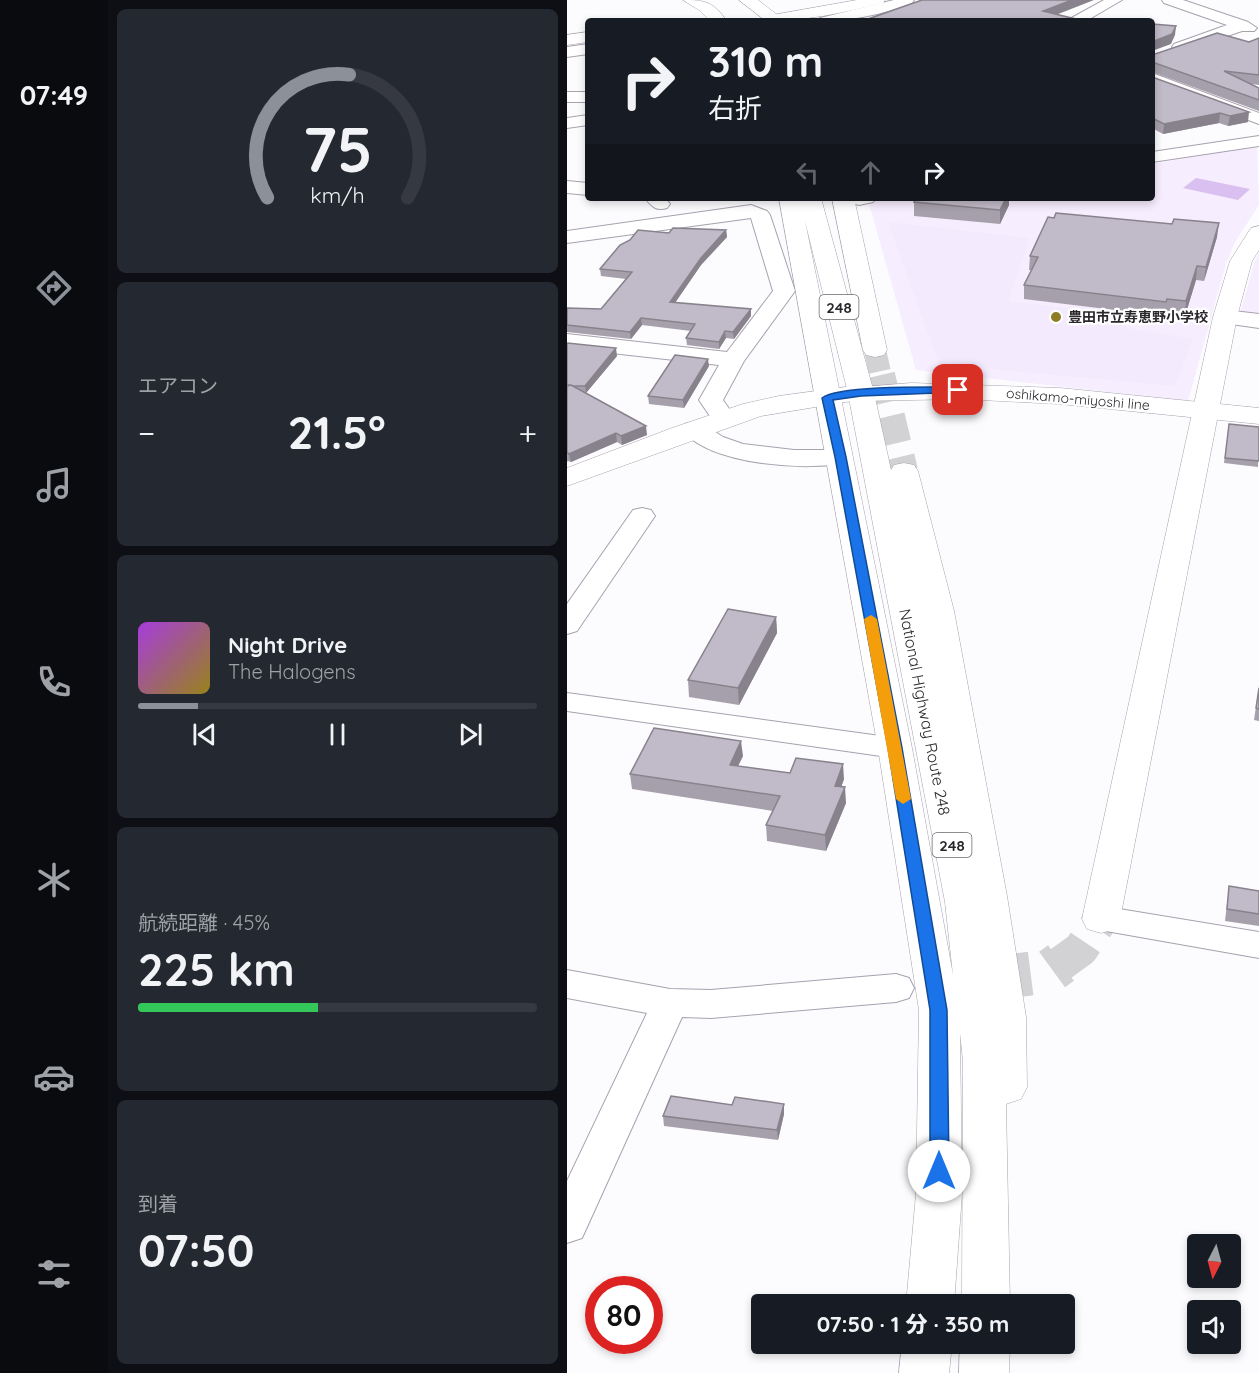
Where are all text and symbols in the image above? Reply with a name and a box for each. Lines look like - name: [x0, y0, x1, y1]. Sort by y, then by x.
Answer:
- text: 310 m: [708, 35, 823, 88]
- icon: right: [609, 42, 687, 120]
- text: 07:49: [20, 78, 88, 112]
- text: 右折: [708, 91, 762, 125]
- text: 75: [302, 110, 373, 188]
- icon: left: [791, 156, 824, 189]
- icon: ahead: [854, 156, 887, 189]
- icon: right: [917, 156, 950, 189]
- text: km/h: [310, 182, 365, 208]
- icon: directions: [33, 267, 75, 309]
- road number: 248: [819, 295, 859, 319]
- place label: 豊田市立寿恵野小学校: [1068, 308, 1208, 326]
- marker: 豊田市立寿恵野小学校: [1049, 310, 1063, 324]
- pin: [932, 364, 983, 415]
- text: エアコン: [138, 373, 218, 398]
- icon: arrive: [941, 373, 974, 406]
- street label: oshikamo-miyoshi line: [1005, 384, 1151, 414]
- text: 21.5°: [288, 404, 386, 460]
- text: −: [138, 412, 155, 453]
- text: +: [518, 412, 537, 453]
- icon: music: [33, 464, 75, 506]
- street label: National Highway Route 248: [895, 607, 955, 817]
- text: Night Drive: [228, 631, 347, 659]
- text: The Halogens: [228, 659, 356, 684]
- icon: phone: [33, 661, 75, 703]
- icon: previous: [188, 718, 221, 751]
- icon: pause: [321, 718, 354, 751]
- icon: next: [454, 718, 487, 751]
- road number: 248: [933, 833, 971, 857]
- icon: climate: [33, 859, 75, 901]
- text: 航続距離 · 45%: [138, 910, 270, 935]
- text: 225 km: [138, 941, 295, 997]
- icon: car: [33, 1056, 75, 1098]
- position arrow: [907, 1139, 971, 1203]
- text: 到着: [138, 1191, 178, 1216]
- text: 07:50: [138, 1222, 254, 1278]
- north arrow: [1187, 1234, 1241, 1288]
- map controls: [1187, 1234, 1241, 1354]
- icon: filters: [33, 1253, 75, 1295]
- speed limit sign: 80: [585, 1276, 663, 1354]
- button: sound: [1187, 1300, 1241, 1354]
- text: 07:50 · 1 分 · 350 m: [817, 1310, 1009, 1338]

